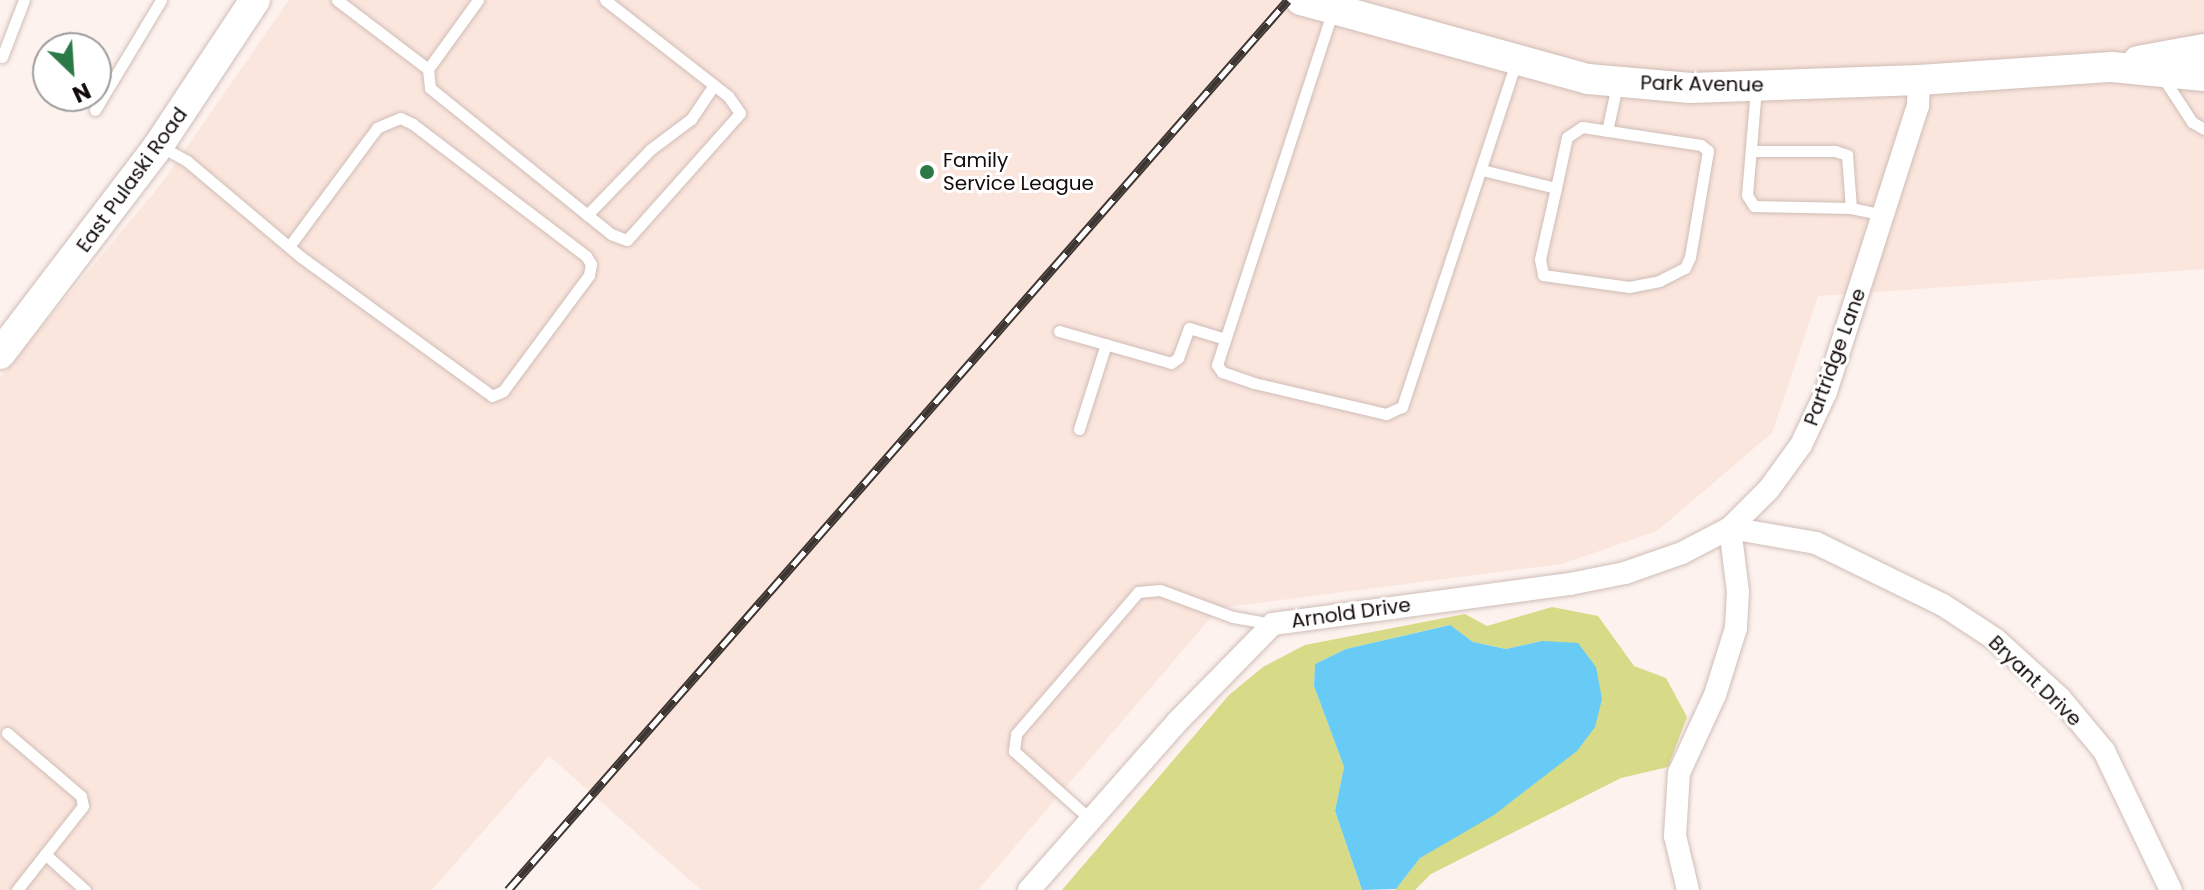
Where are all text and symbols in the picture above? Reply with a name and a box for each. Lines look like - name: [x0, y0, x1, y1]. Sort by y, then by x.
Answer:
- north arrow: [32, 32, 112, 112]
- street label: Park Avenue: [1640, 71, 1764, 97]
- text: N: [67, 75, 96, 110]
- street label: East Pulaski Road: [72, 103, 192, 257]
- place label: Family Service League: [943, 148, 1094, 195]
- marker: Family Service League: [918, 163, 936, 181]
- street label: Partridge Lane: [1799, 285, 1871, 429]
- street label: Arnold Drive: [1290, 593, 1412, 633]
- street label: Bryant Drive: [1983, 631, 2087, 731]

